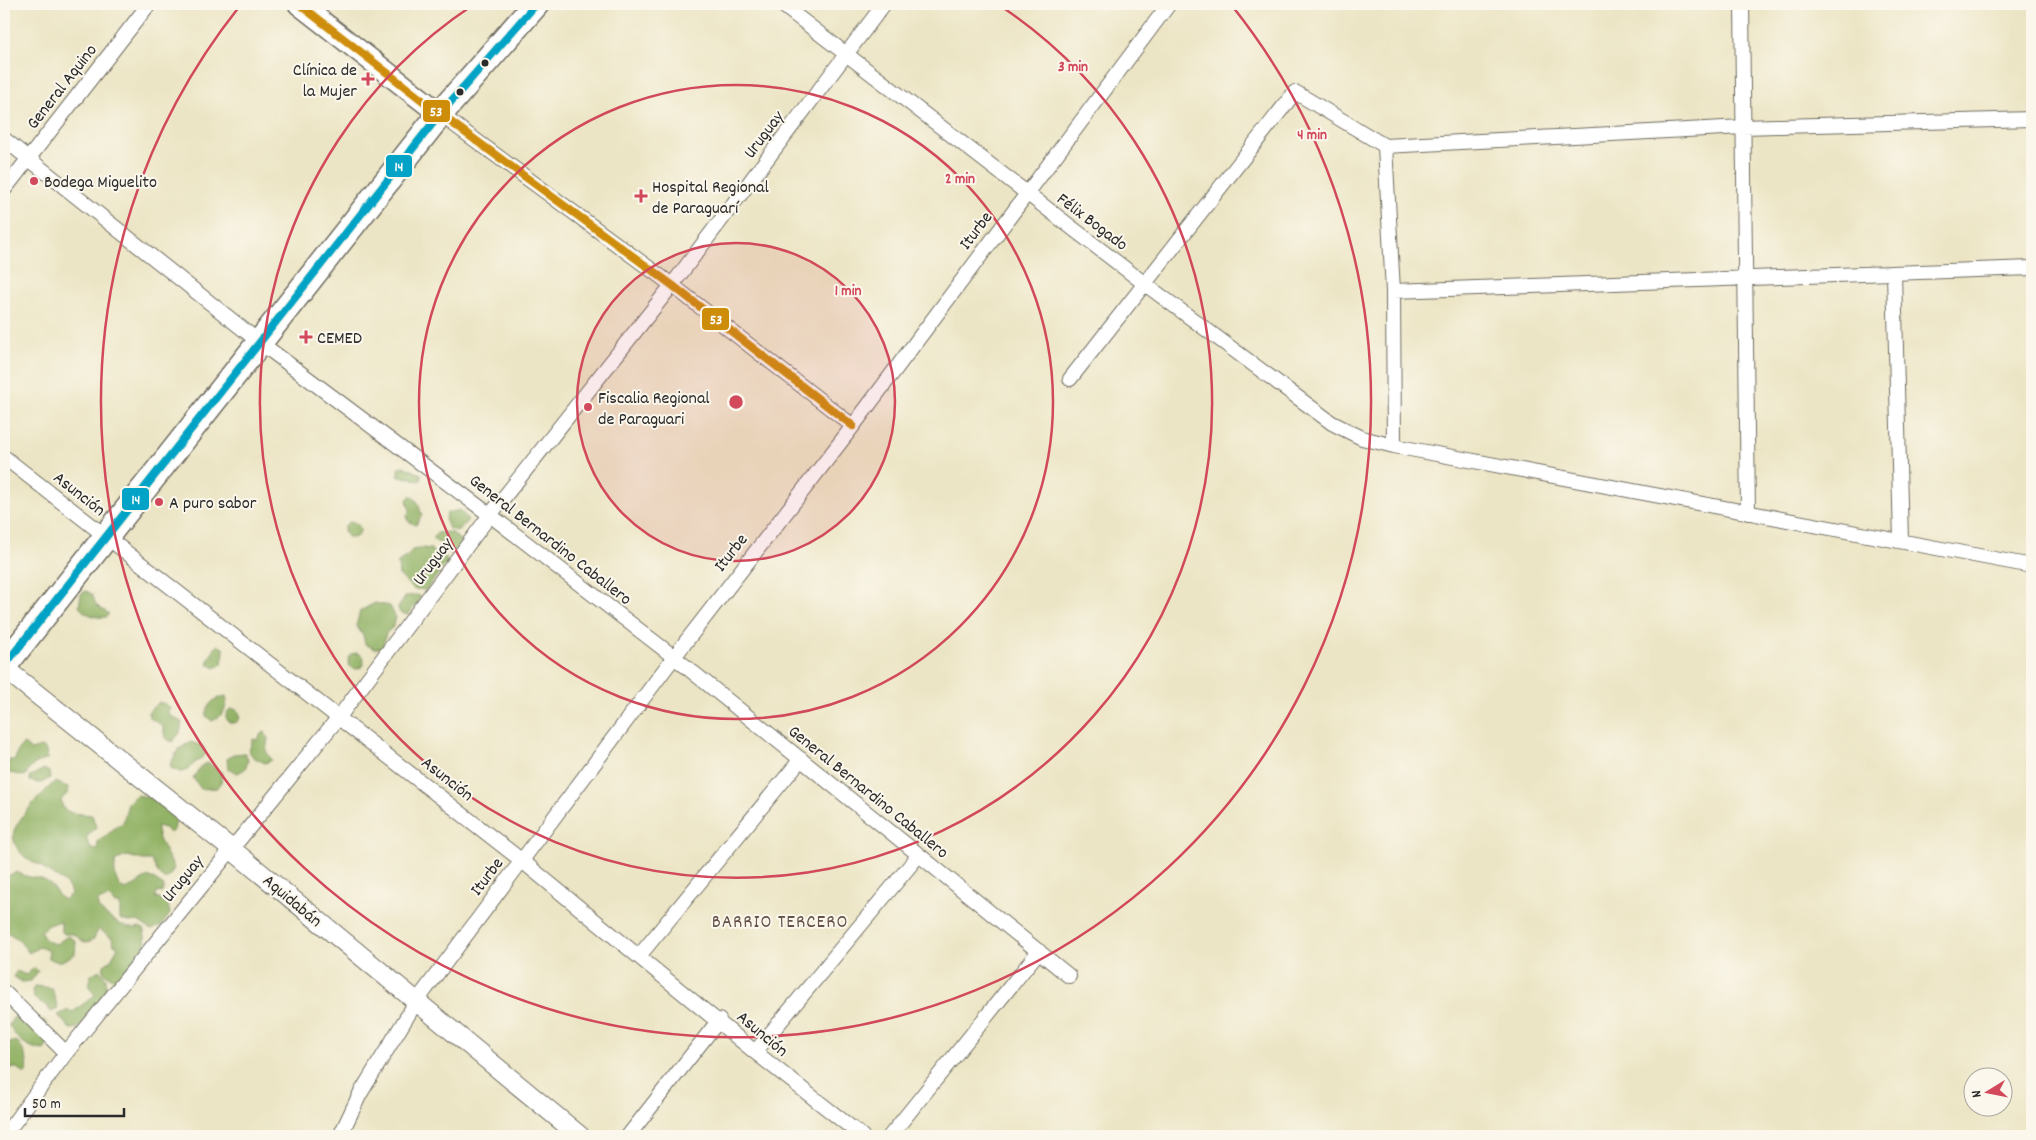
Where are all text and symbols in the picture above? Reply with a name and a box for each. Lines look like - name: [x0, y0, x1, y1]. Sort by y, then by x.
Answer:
- street label: General Aquino: [22, 40, 104, 135]
- text: 3 min: [1058, 57, 1088, 79]
- unlabelled marker: [480, 58, 490, 68]
- place label: Clínica de la Mujer: [293, 59, 357, 105]
- marker: Clínica de la Mujer: [361, 72, 375, 86]
- unlabelled marker: [455, 87, 465, 97]
- line badge: 53: [422, 99, 451, 123]
- text: 53: [430, 103, 442, 123]
- street label: Uruguay: [739, 106, 792, 165]
- text: 4 min: [1297, 125, 1327, 147]
- line badge: 14: [385, 154, 413, 178]
- text: 14: [395, 158, 404, 178]
- text: 2 min: [945, 169, 975, 191]
- place label: Bodega Miguelito: [44, 171, 157, 196]
- marker: Bodega Miguelito: [28, 175, 40, 187]
- place label: Hospital Regional de Paraguarí: [652, 176, 770, 222]
- street label: Félix Bogado: [1051, 188, 1132, 258]
- marker: Hospital Regional de Paraguarí: [634, 189, 648, 203]
- street label: Iturbe: [954, 207, 1000, 256]
- text: 1 min: [835, 281, 861, 303]
- line badge: 53: [701, 307, 730, 331]
- text: 53: [710, 311, 722, 331]
- place label: CEMED: [317, 327, 362, 352]
- marker: CEMED: [299, 330, 313, 344]
- place label: Fiscalia Regional de Paraguari: [598, 387, 710, 433]
- centre of rings: [727, 393, 745, 411]
- marker: Fiscalia Regional de Paraguari: [582, 401, 594, 413]
- street label: Asunción: [47, 467, 110, 523]
- street label: General Bernardino Caballero: [463, 469, 636, 612]
- line badge: 14: [121, 487, 150, 511]
- text: 14: [132, 491, 141, 511]
- place label: A puro sabor: [169, 492, 257, 517]
- marker: A puro sabor: [153, 496, 165, 508]
- street label: Iturbe: [709, 529, 755, 578]
- street label: Uruguay: [408, 533, 461, 592]
- street label: General Bernardino Caballero: [782, 720, 953, 866]
- street label: Asunción: [415, 752, 478, 808]
- street label: Uruguay: [157, 850, 211, 909]
- street label: Iturbe: [465, 853, 511, 902]
- street label: Aquidabán: [256, 870, 327, 934]
- district label: BARRIO TERCERO: [712, 910, 848, 937]
- street label: Asunción: [730, 1006, 793, 1064]
- north arrow: [1964, 1068, 2014, 1118]
- scale bar: [25, 1085, 124, 1117]
- text: N: [1967, 1089, 1988, 1099]
- text: 50 m: [32, 1094, 61, 1116]

